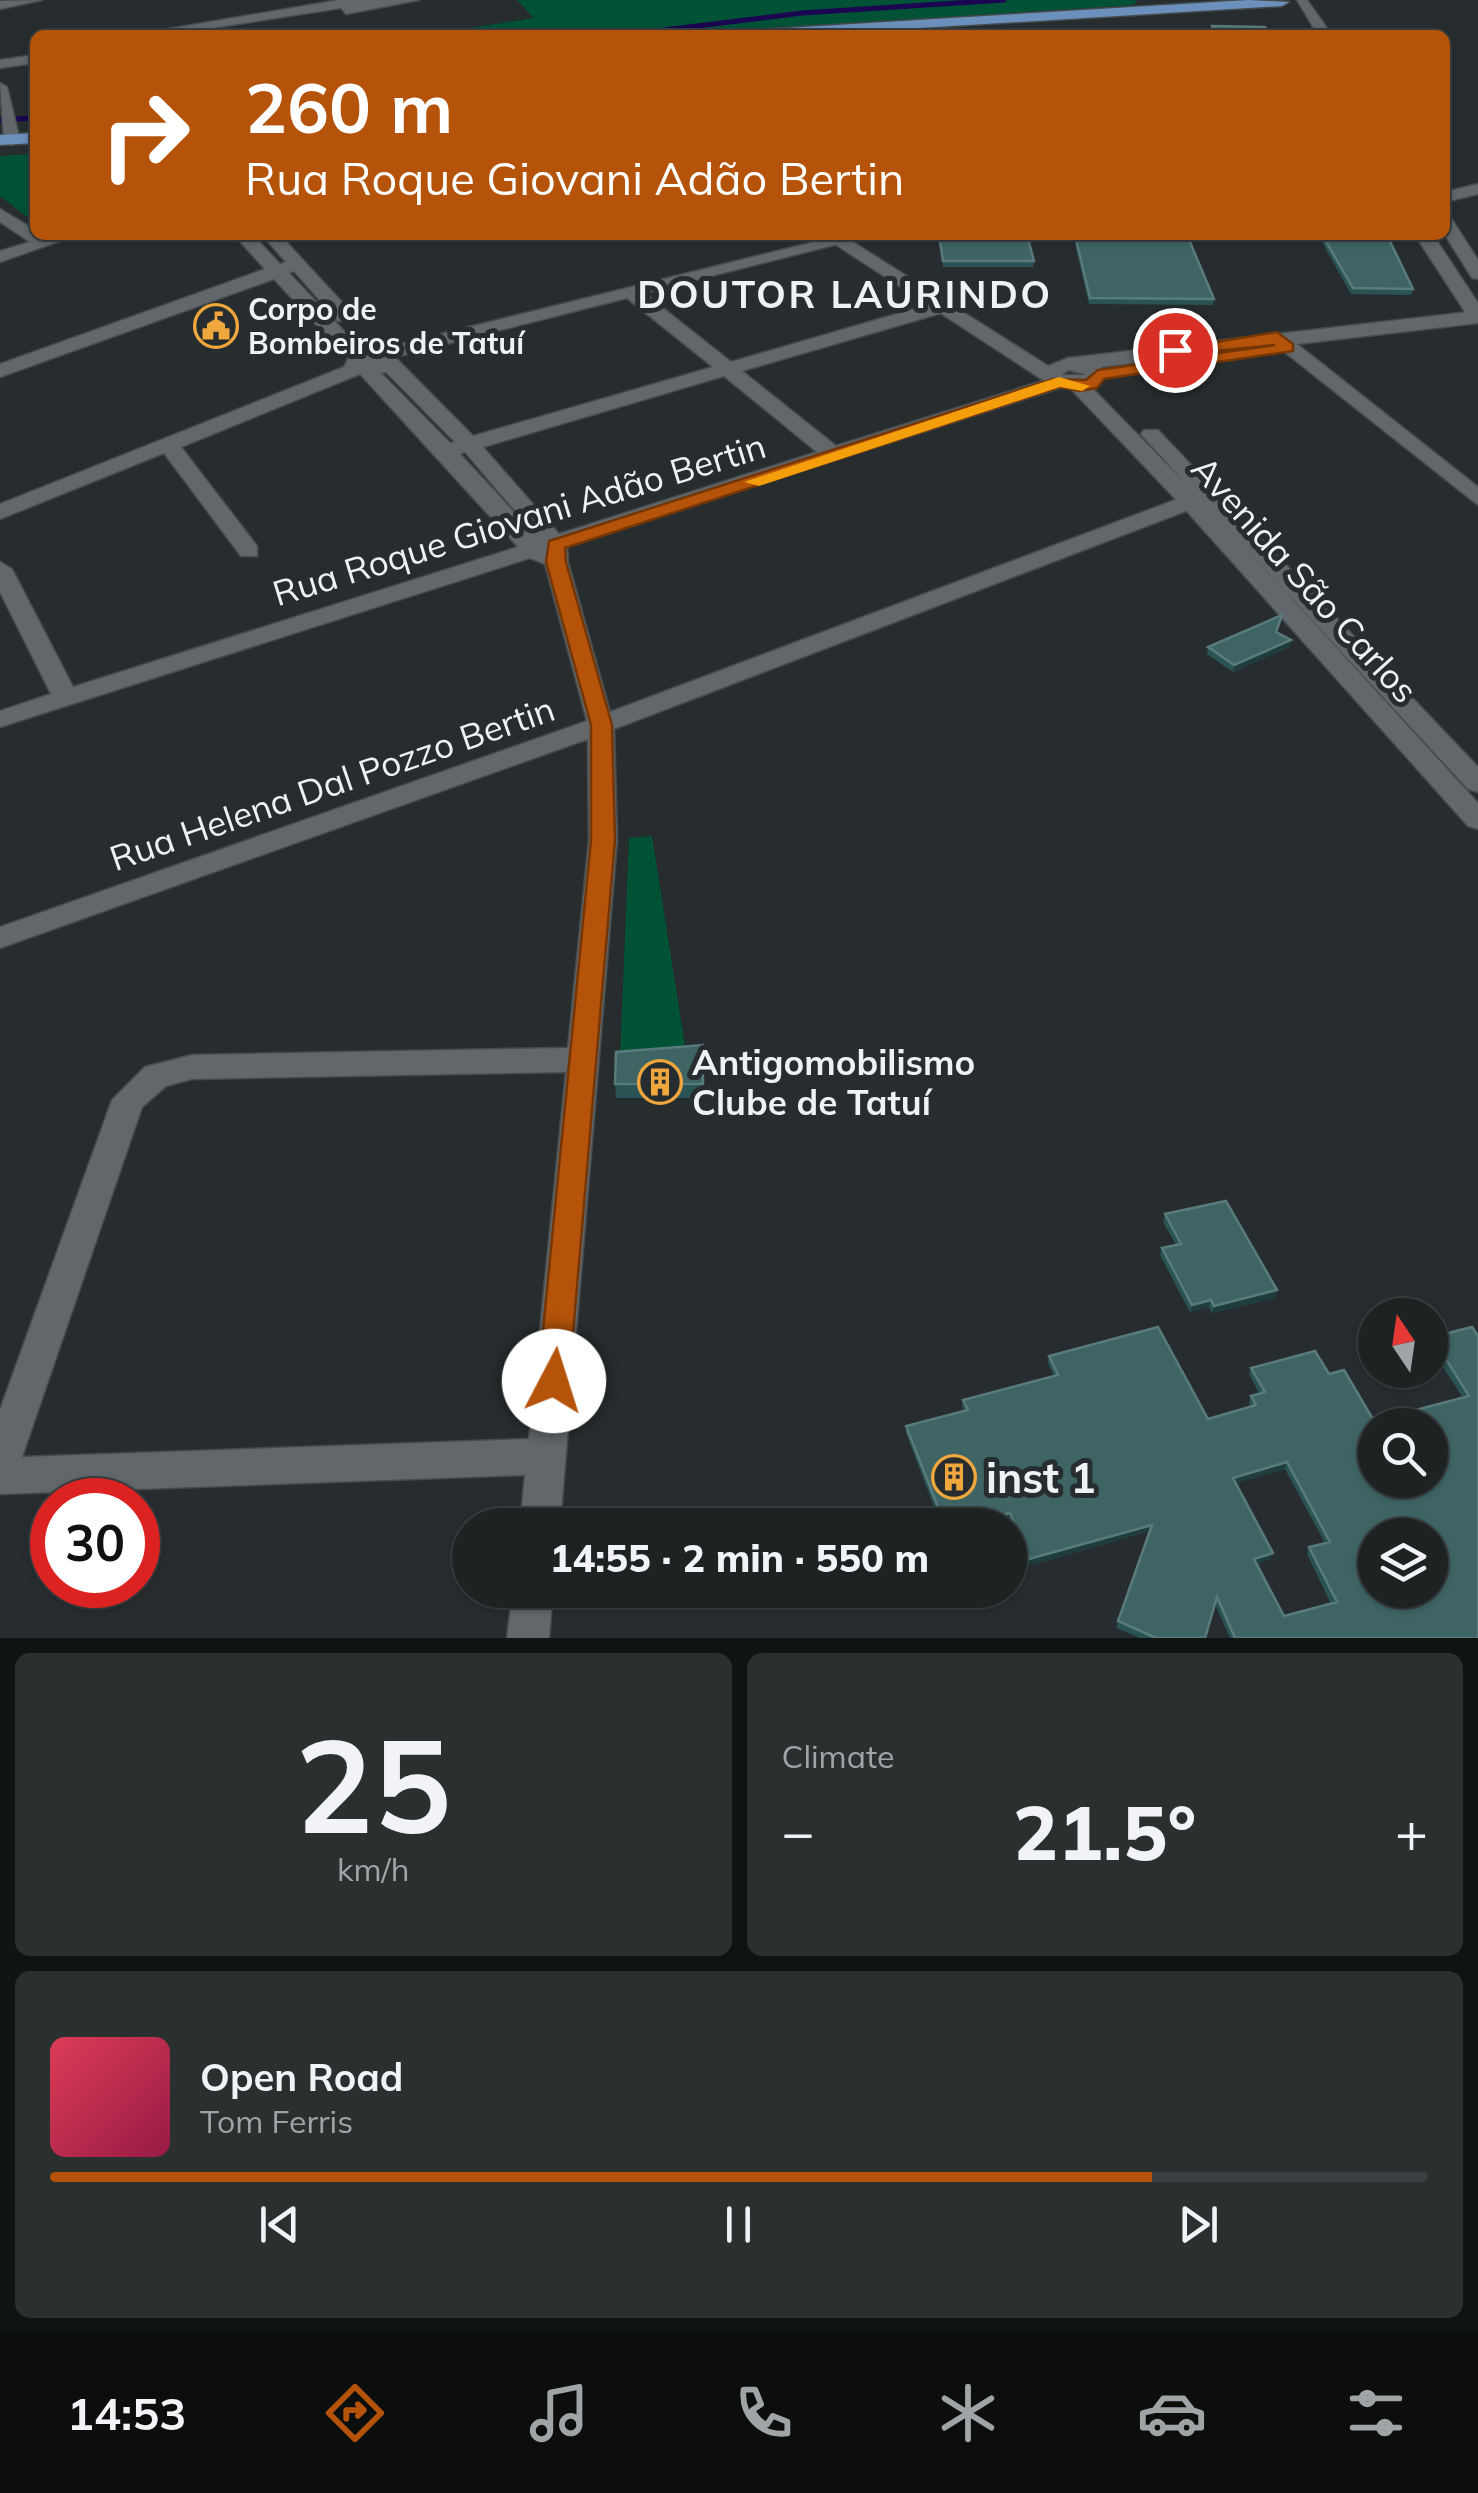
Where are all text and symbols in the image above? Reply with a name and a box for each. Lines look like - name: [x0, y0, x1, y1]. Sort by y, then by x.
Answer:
- text: 260 m: [245, 63, 453, 151]
- icon: right: [80, 70, 210, 200]
- text: Rua Roque Giovani Adão Bertin: [245, 150, 904, 206]
- district label: DOUTOR LAURINDO: [637, 270, 1053, 318]
- place label: Corpo de Bombeiros de Tatuí: [248, 290, 526, 362]
- public building icon: Corpo de Bombeiros de Tatuí: [193, 303, 239, 349]
- pin: [1133, 308, 1218, 393]
- icon: arrive: [1148, 323, 1203, 378]
- street label: Rua Roque Giovani Adão Bertin: [267, 423, 771, 615]
- street label: Avenida São Carlos: [1183, 447, 1427, 711]
- street label: Rua Helena Dal Pozzo Bertin: [104, 686, 560, 880]
- place label: Antigomobilismo Clube de Tatuí: [692, 1040, 975, 1124]
- building icon: Antigomobilismo Clube de Tatuí: [637, 1059, 683, 1105]
- north arrow: [1358, 1298, 1448, 1388]
- map controls: [1358, 1298, 1448, 1608]
- position arrow: [502, 1329, 606, 1433]
- button: search: [1358, 1408, 1448, 1498]
- place label: inst 1: [986, 1451, 1096, 1504]
- building icon: inst 1: [931, 1454, 977, 1500]
- speed limit sign: 30: [30, 1478, 160, 1608]
- button: layers: [1358, 1518, 1448, 1608]
- text: 14:55 · 2 min · 550 m: [550, 1534, 929, 1582]
- text: 25: [295, 1702, 451, 1866]
- text: Climate: [782, 1736, 894, 1776]
- text: 21.5°: [1013, 1785, 1196, 1879]
- text: −: [782, 1797, 815, 1866]
- text: +: [1395, 1797, 1428, 1866]
- text: km/h: [337, 1849, 409, 1889]
- text: Open Road: [200, 2053, 403, 2101]
- text: Tom Ferris: [200, 2101, 353, 2141]
- icon: previous: [252, 2197, 307, 2252]
- icon: pause: [711, 2197, 766, 2252]
- icon: next: [1171, 2197, 1226, 2252]
- icon: directions: [320, 2378, 390, 2448]
- icon: music: [524, 2378, 594, 2448]
- icon: phone: [729, 2378, 799, 2448]
- icon: climate: [933, 2378, 1003, 2448]
- icon: car: [1137, 2378, 1207, 2448]
- icon: filters: [1341, 2378, 1411, 2448]
- text: 14:53: [67, 2385, 186, 2441]

